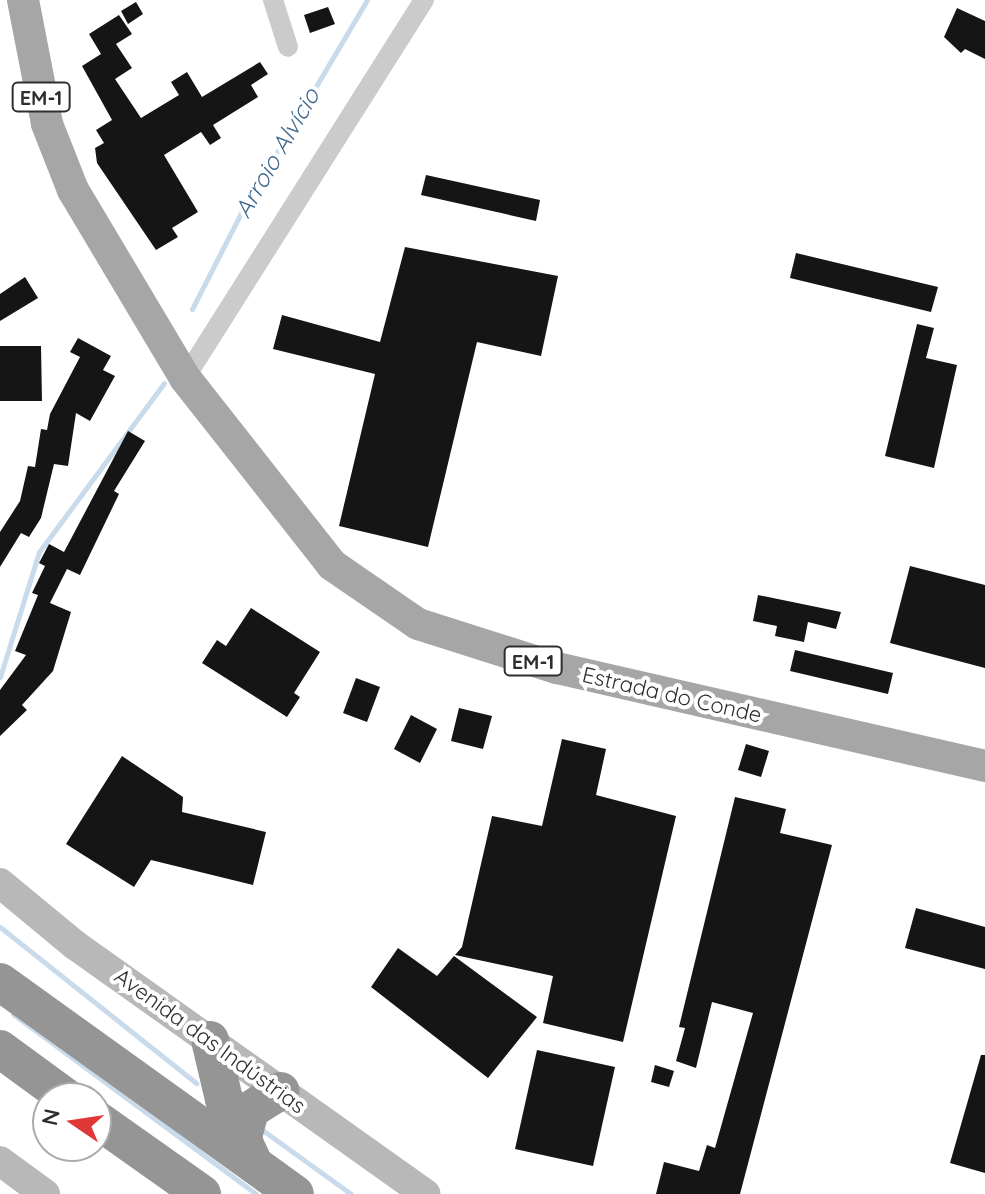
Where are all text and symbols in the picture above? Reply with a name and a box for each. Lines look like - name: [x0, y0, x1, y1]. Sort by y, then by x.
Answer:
- road number: EM-1: [11, 81, 71, 113]
- water label: Arroio Alvício: [228, 83, 326, 223]
- road number: EM-1: [503, 645, 563, 677]
- street label: Estrada do Conde: [580, 662, 764, 728]
- street label: Avenida das Indústrias: [109, 963, 311, 1119]
- north arrow: [32, 1082, 112, 1162]
- text: N: [35, 1106, 66, 1128]

